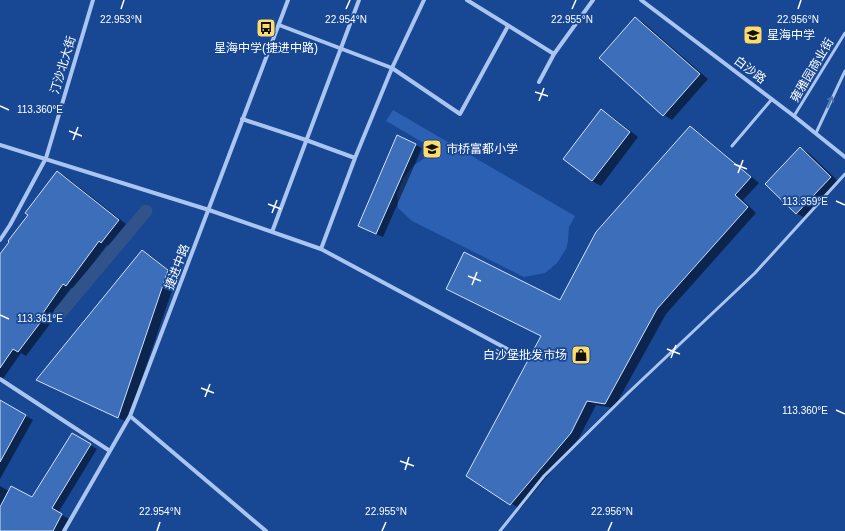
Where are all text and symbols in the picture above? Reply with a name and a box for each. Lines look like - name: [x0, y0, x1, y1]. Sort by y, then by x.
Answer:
- text: 22.953°N: [100, 14, 142, 25]
- text: 22.954°N: [325, 14, 367, 25]
- text: 22.955°N: [551, 14, 593, 25]
- text: 22.956°N: [777, 14, 819, 25]
- bus stop icon: 星海中学(捷进中路): [255, 17, 277, 39]
- school or university icon: 星海中学: [742, 24, 764, 46]
- place label: 星海中学: [767, 28, 815, 42]
- street label: 汀沙北大街: [48, 34, 78, 96]
- street label: 雍雅园商业街: [787, 36, 837, 104]
- place label: 星海中学(捷进中路): [214, 41, 318, 55]
- street label: 白沙路: [731, 54, 769, 86]
- one-way arrow: [827, 96, 834, 108]
- text: 113.360°E: [17, 104, 63, 115]
- school or university icon: 市桥富都小学: [421, 138, 443, 160]
- place label: 市桥富都小学: [446, 142, 518, 156]
- text: 113.359°E: [782, 196, 828, 207]
- street label: 捷进中路: [162, 242, 192, 292]
- text: 113.361°E: [17, 313, 63, 324]
- shop icon: 白沙堡批发市场: [570, 344, 592, 366]
- place label: 白沙堡批发市场: [483, 348, 567, 362]
- text: 113.360°E: [782, 405, 828, 416]
- text: 22.954°N: [139, 506, 181, 517]
- text: 22.955°N: [365, 506, 407, 517]
- text: 22.956°N: [591, 506, 633, 517]

